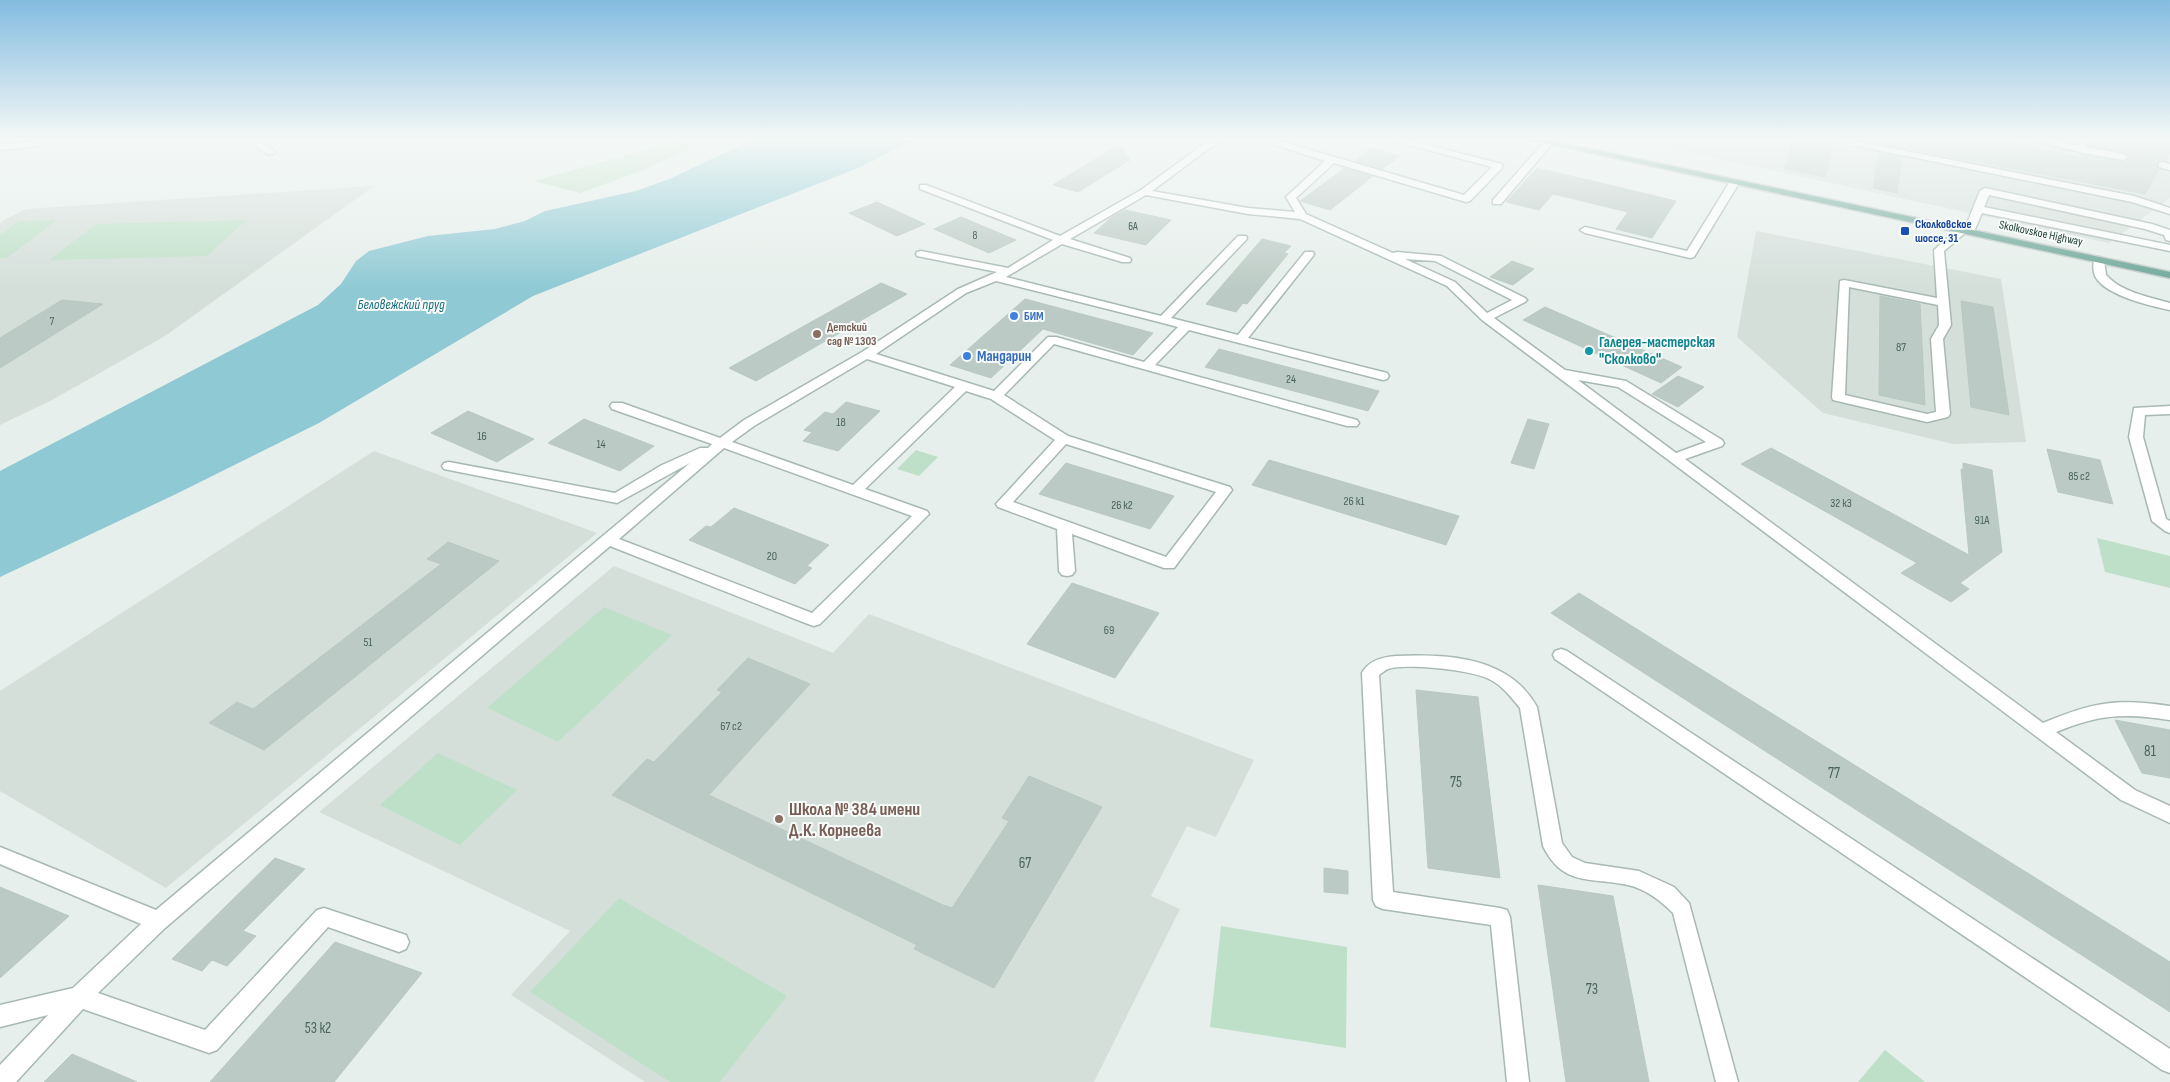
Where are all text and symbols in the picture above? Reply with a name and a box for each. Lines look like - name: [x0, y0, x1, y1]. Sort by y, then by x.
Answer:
- place label: Сколковское шоссе, 31: [1915, 217, 1972, 246]
- street label: Skolkovskoe Highway: [1998, 217, 2084, 250]
- house number: 6А: [1128, 220, 1138, 233]
- marker: Сколковское шоссе, 31: [1899, 225, 1911, 237]
- house number: 8: [973, 229, 978, 242]
- water label: Беловежский пруд: [357, 296, 445, 313]
- place label: БИМ: [1024, 309, 1044, 324]
- marker: БИМ: [1008, 310, 1020, 322]
- house number: 7: [50, 315, 55, 328]
- place label: Детский сад № 1303: [827, 320, 876, 349]
- marker: Детский сад № 1303: [811, 328, 823, 340]
- place label: Галерея-мастерская "Сколково": [1599, 333, 1715, 369]
- house number: 87: [1896, 340, 1906, 355]
- marker: Галерея-мастерская "Сколково": [1583, 345, 1595, 357]
- place label: Мандарин: [977, 347, 1031, 366]
- marker: Мандарин: [961, 350, 973, 362]
- house number: 24: [1286, 372, 1296, 387]
- house number: 18: [836, 415, 846, 430]
- house number: 16: [477, 429, 487, 444]
- house number: 14: [596, 437, 606, 452]
- house number: 85 с2: [2068, 469, 2090, 484]
- house number: 26 к1: [1344, 494, 1365, 509]
- house number: 32 к3: [1830, 496, 1852, 511]
- house number: 26 к2: [1111, 498, 1133, 513]
- house number: 91А: [1975, 513, 1990, 528]
- house number: 20: [767, 549, 777, 564]
- house number: 69: [1104, 623, 1114, 638]
- house number: 51: [363, 635, 373, 650]
- house number: 67 с2: [720, 719, 742, 734]
- house number: 81: [2144, 742, 2157, 761]
- house number: 77: [1828, 764, 1840, 783]
- house number: 75: [1450, 773, 1462, 792]
- place label: Школа № 384 имени Д.К. Корнеева: [789, 799, 920, 841]
- marker: Школа № 384 имени Д.К. Корнеева: [773, 813, 785, 825]
- house number: 67: [1019, 854, 1031, 873]
- house number: 73: [1586, 980, 1598, 999]
- house number: 53 к2: [305, 1019, 331, 1038]

